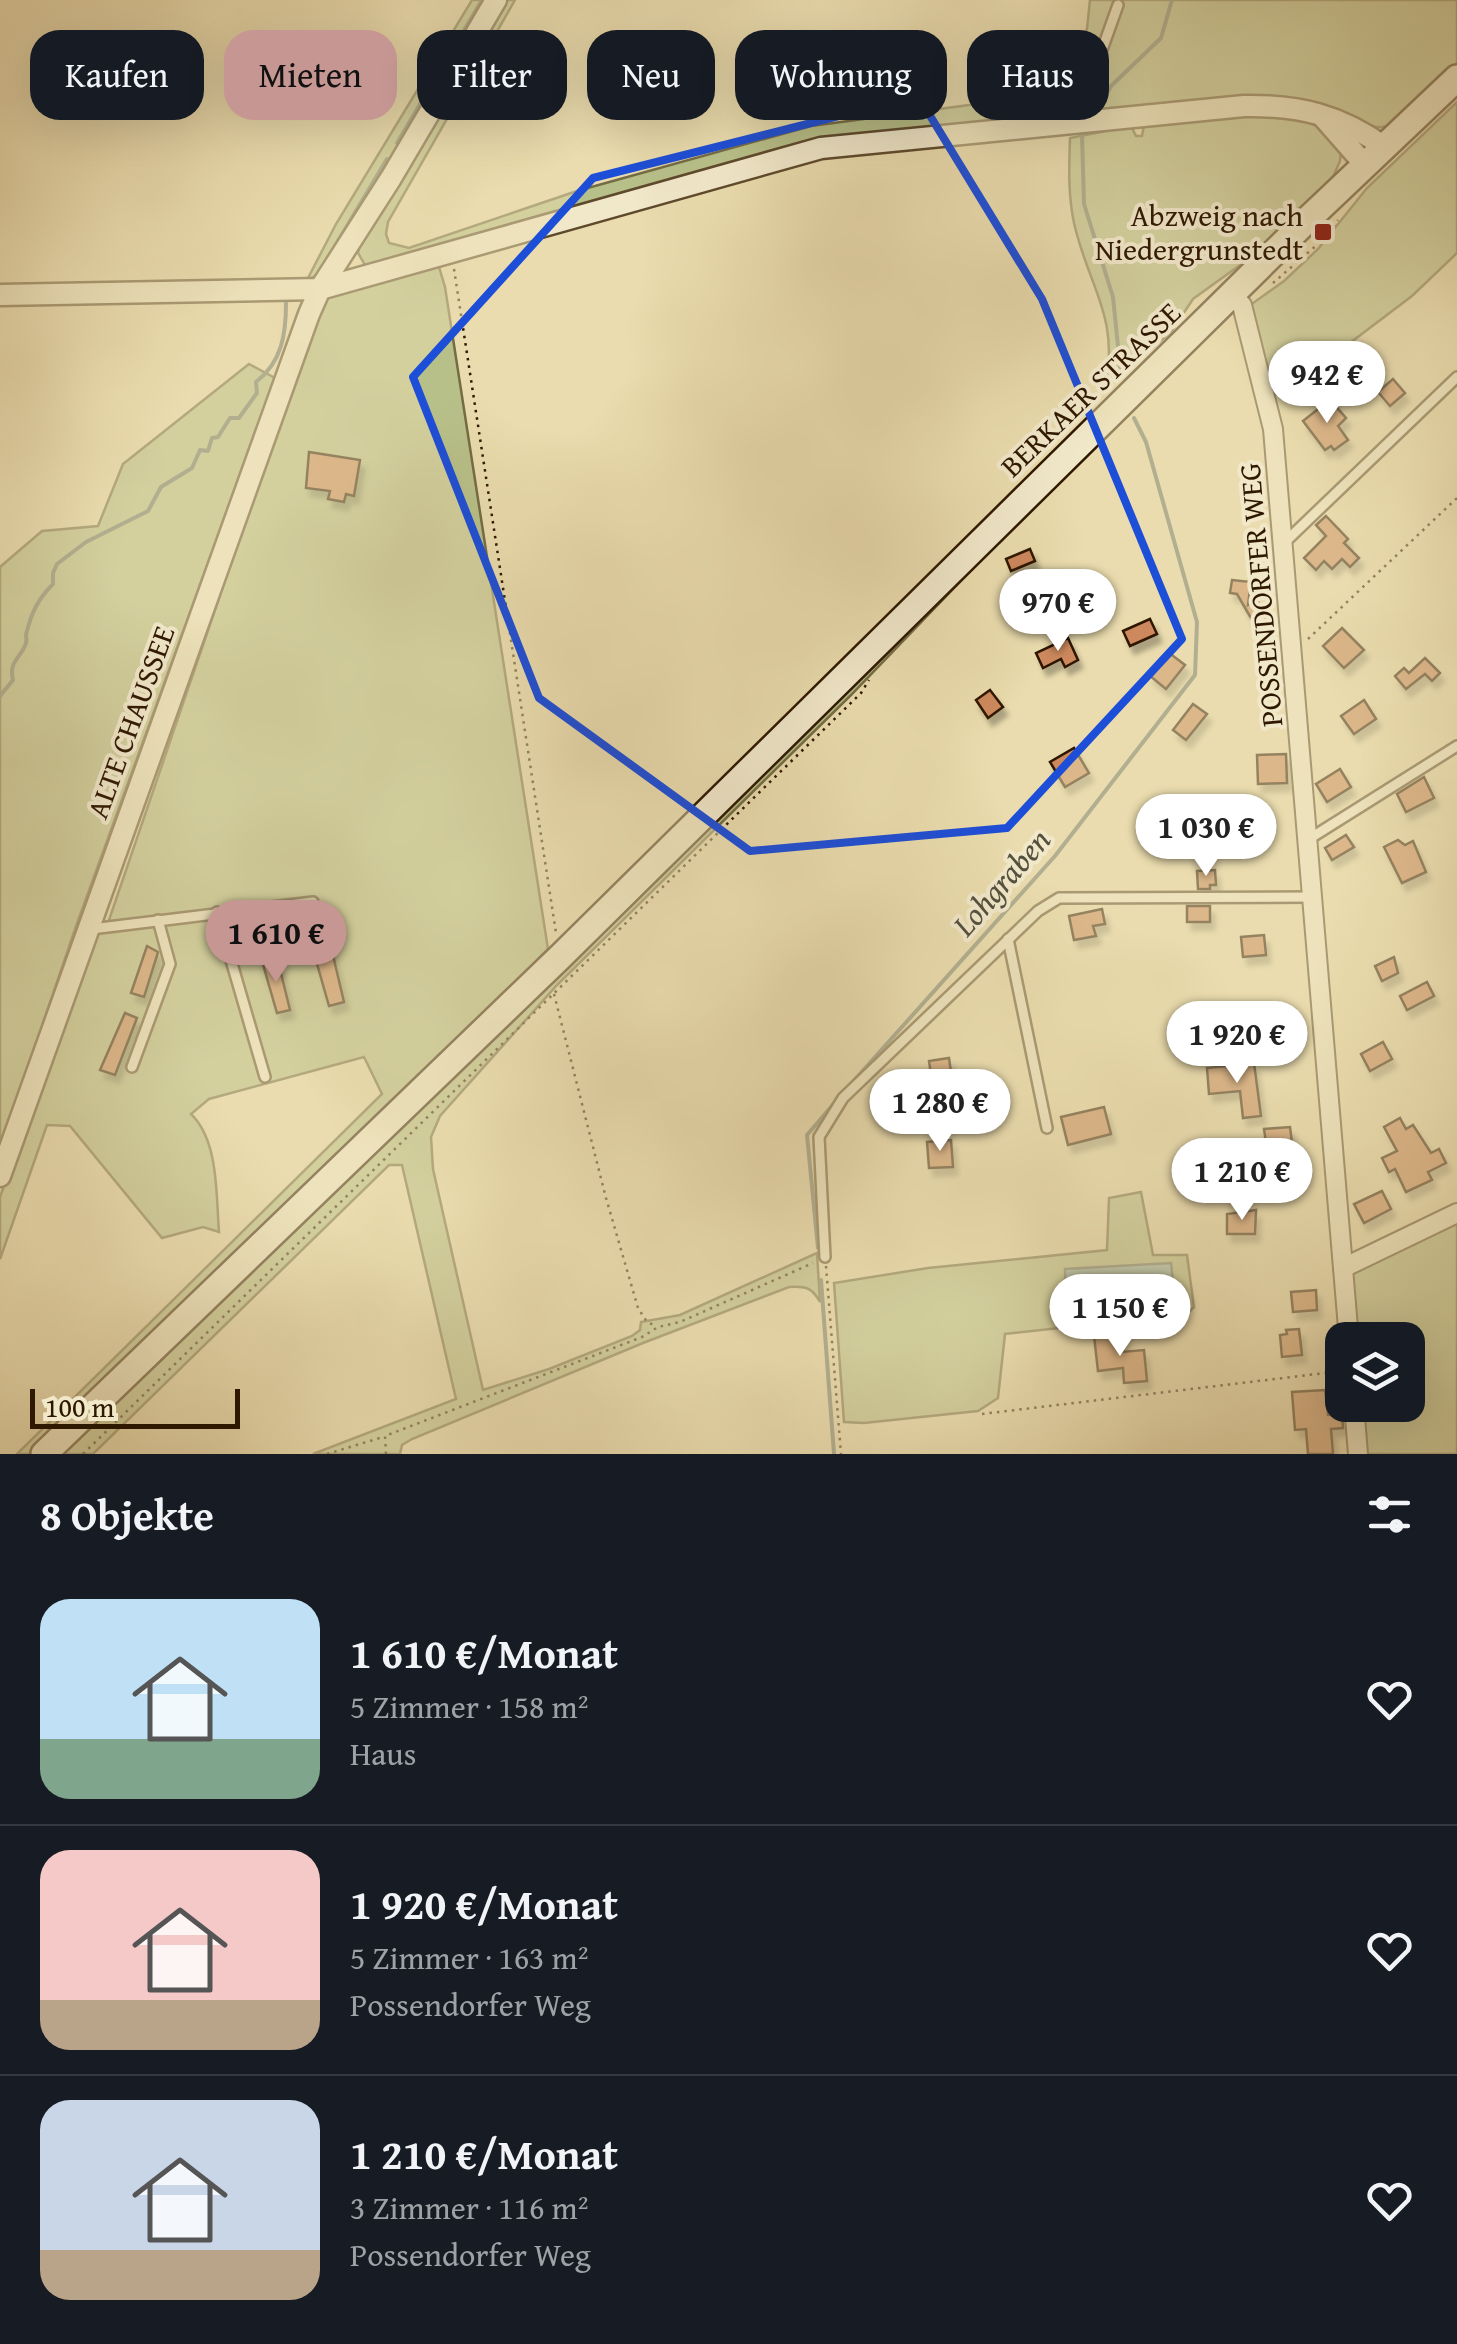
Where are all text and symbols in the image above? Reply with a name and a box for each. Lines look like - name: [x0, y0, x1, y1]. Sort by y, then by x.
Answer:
- chip: Kaufen: [30, 30, 204, 120]
- chip: Mieten: [224, 30, 397, 120]
- chip: Filter: [417, 30, 567, 120]
- chip: Neu: [587, 30, 715, 120]
- chip: Wohnung: [735, 30, 947, 120]
- chip: Haus: [967, 30, 1109, 120]
- place label: Abzweig nach Niedergrunstedt: [1095, 193, 1303, 271]
- marker: Abzweig nach Niedergrunstedt: [1312, 221, 1334, 243]
- street label: BERKAER STRASSE: [990, 291, 1190, 487]
- pin: 942 €: [1257, 341, 1397, 426]
- text: 942 €: [1290, 350, 1364, 397]
- street label: POSSENDORFER WEG: [1227, 461, 1293, 729]
- pin: 970 €: [988, 569, 1128, 654]
- text: 970 €: [1021, 578, 1095, 625]
- street label: ALTE CHAUSSEE: [75, 619, 185, 825]
- pin: 1 030 €: [1114, 794, 1298, 879]
- text: 1 030 €: [1158, 803, 1254, 850]
- water label: Lohgraben: [940, 818, 1061, 947]
- pin: 1 610 €: [184, 900, 368, 985]
- text: 1 610 €: [228, 909, 324, 956]
- pin: 1 920 €: [1145, 1001, 1329, 1086]
- text: 1 920 €: [1189, 1010, 1285, 1057]
- pin: 1 280 €: [848, 1069, 1032, 1154]
- text: 1 280 €: [892, 1078, 988, 1125]
- pin: 1 210 €: [1150, 1138, 1334, 1223]
- text: 1 210 €: [1194, 1147, 1290, 1194]
- pin: 1 150 €: [1028, 1274, 1212, 1359]
- text: 1 150 €: [1072, 1283, 1168, 1330]
- map controls: [1325, 1322, 1425, 1422]
- button: layers: [1325, 1322, 1425, 1422]
- scale bar: [30, 1384, 240, 1428]
- text: 100 m: [45, 1386, 114, 1427]
- text: 8 Objekte: [40, 1484, 214, 1545]
- icon: filters: [1362, 1487, 1417, 1542]
- text: 1 610 €/Monat: [350, 1622, 618, 1683]
- icon: home: [120, 1639, 240, 1759]
- icon: heart: [1362, 1672, 1417, 1727]
- text: 5 Zimmer · 158 m²: [350, 1683, 588, 1730]
- text: Haus: [350, 1730, 416, 1777]
- text: 1 920 €/Monat: [350, 1873, 618, 1934]
- icon: home: [120, 1890, 240, 2010]
- icon: heart: [1362, 1923, 1417, 1978]
- text: 5 Zimmer · 163 m²: [350, 1934, 588, 1981]
- text: Possendorfer Weg: [350, 1981, 591, 2028]
- text: 1 210 €/Monat: [350, 2123, 618, 2184]
- icon: home: [120, 2140, 240, 2260]
- icon: heart: [1362, 2173, 1417, 2228]
- text: 3 Zimmer · 116 m²: [350, 2184, 588, 2231]
- text: Possendorfer Weg: [350, 2231, 591, 2278]

